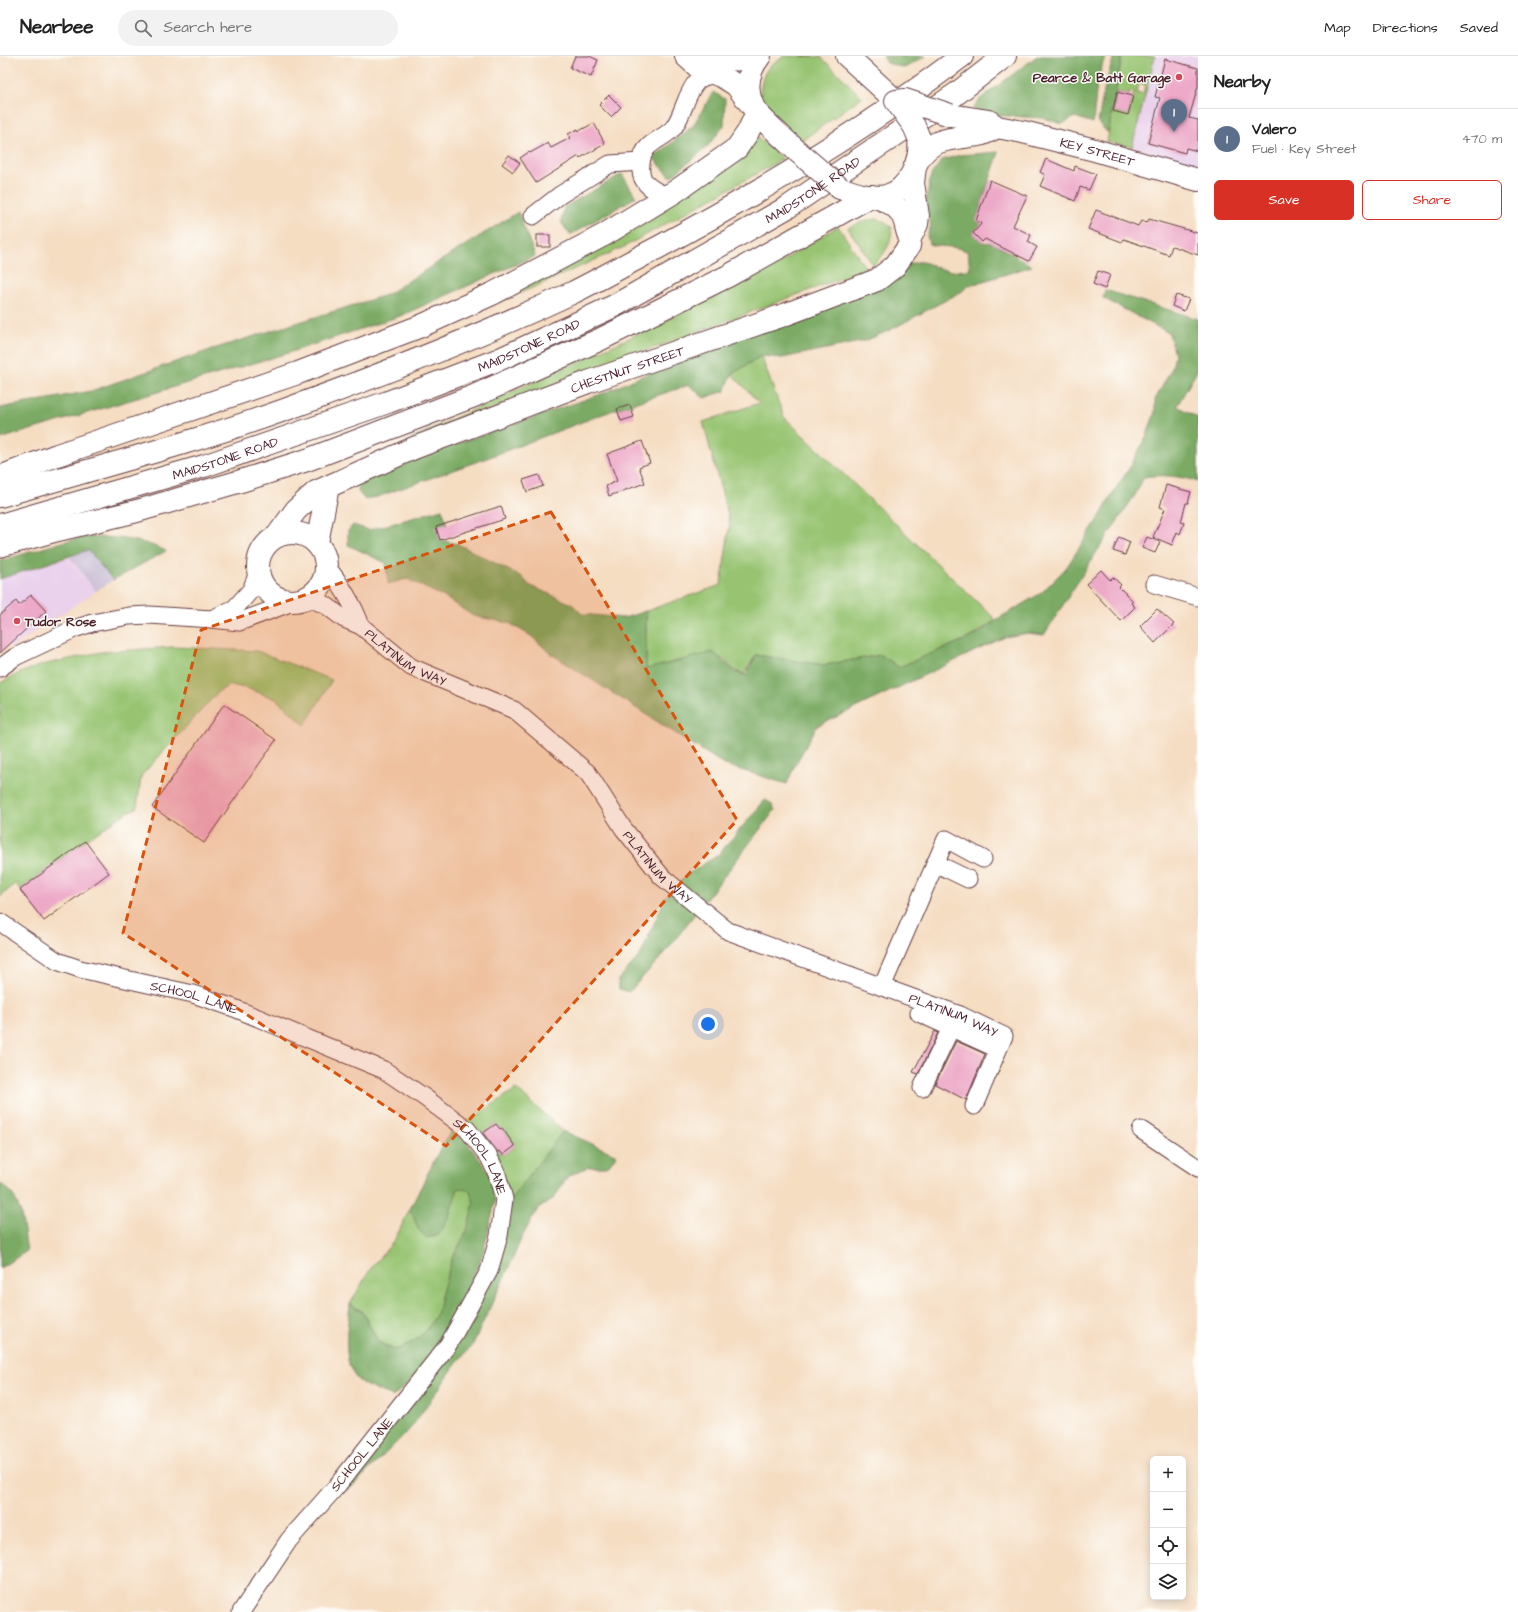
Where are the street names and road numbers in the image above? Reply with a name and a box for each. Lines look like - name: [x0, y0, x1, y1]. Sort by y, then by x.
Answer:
- street label: KEY STREET: [1058, 134, 1138, 172]
- street label: MAIDSTONE ROAD: [762, 152, 865, 228]
- street label: MAIDSTONE ROAD: [475, 315, 584, 377]
- street label: CHESTNUT STREET: [568, 341, 688, 398]
- street label: MAIDSTONE ROAD: [170, 433, 281, 485]
- street label: PLATINUM WAY: [361, 625, 449, 691]
- street label: PLATINUM WAY: [618, 827, 696, 908]
- street label: SCHOOL LANE: [149, 977, 240, 1019]
- street label: PLATINUM WAY: [906, 989, 1001, 1042]
- street label: SCHOOL LANE: [449, 1114, 510, 1197]
- street label: SCHOOL LANE: [326, 1414, 397, 1495]

